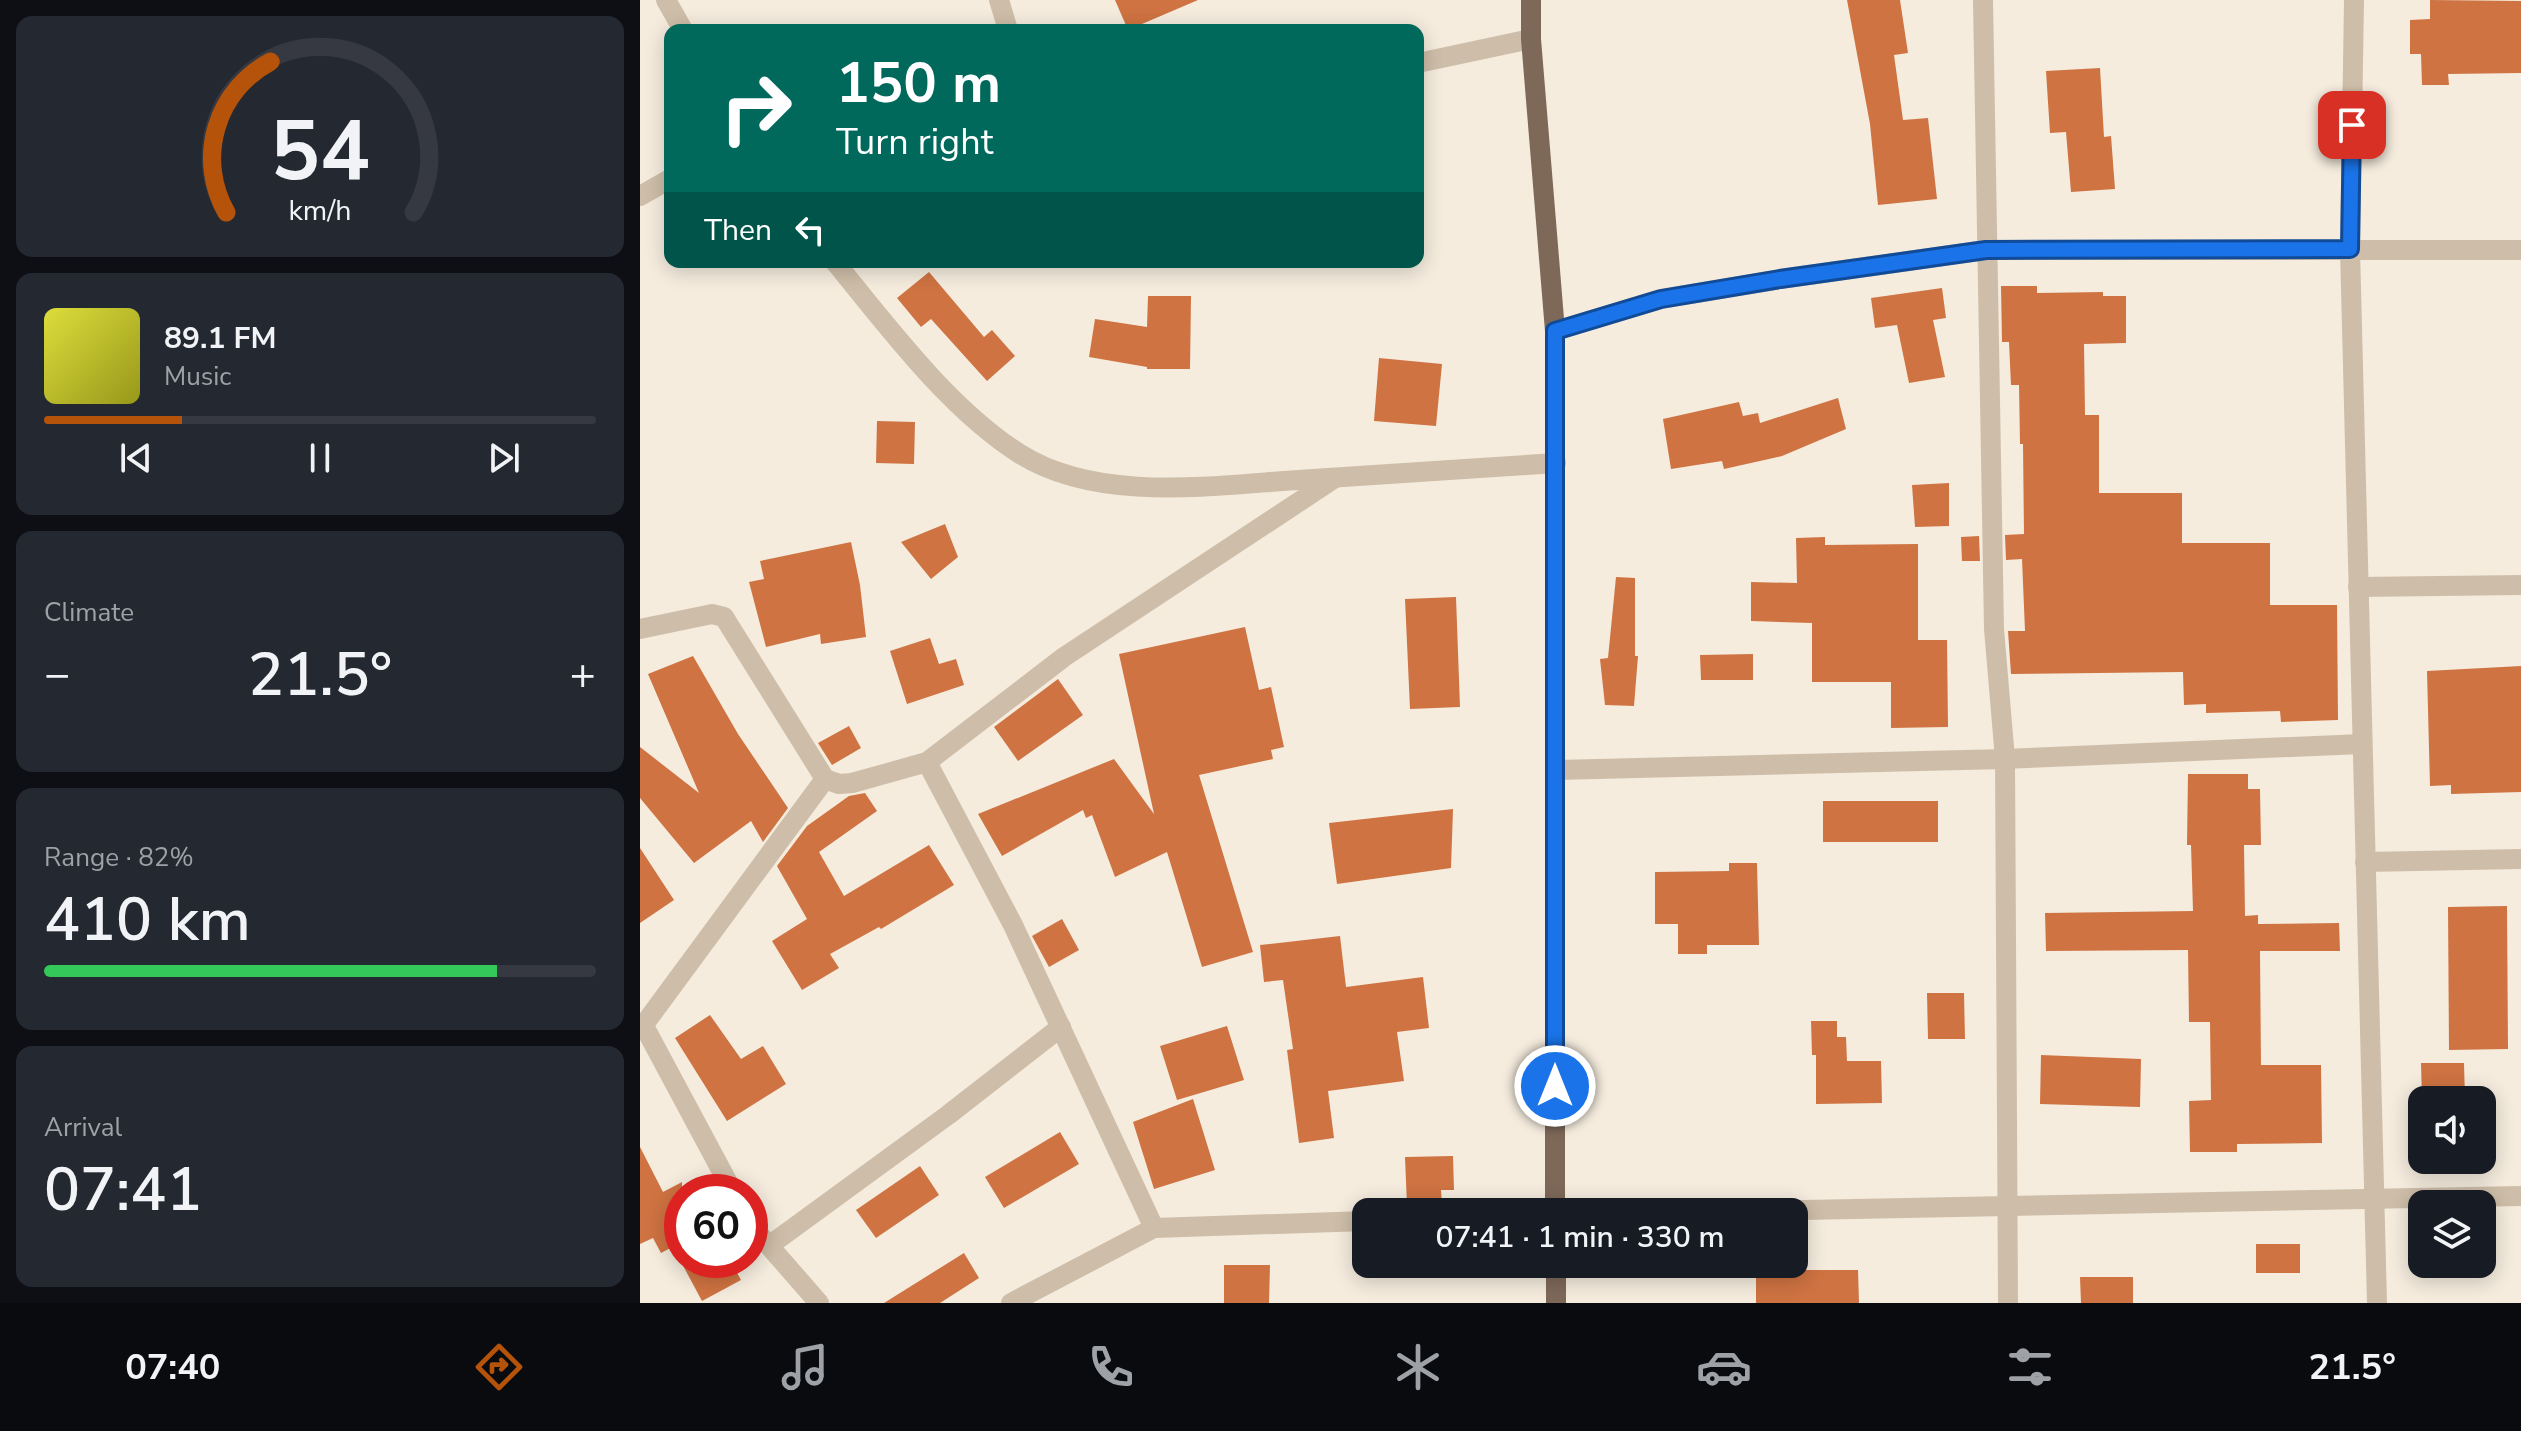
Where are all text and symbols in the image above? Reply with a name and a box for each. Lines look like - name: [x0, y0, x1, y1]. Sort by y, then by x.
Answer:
- text: 150 m: [836, 45, 1001, 122]
- icon: right: [704, 56, 808, 160]
- pin: [2318, 91, 2386, 159]
- text: 54: [270, 94, 370, 207]
- icon: arrive: [2330, 103, 2374, 147]
- text: Turn right: [836, 118, 993, 167]
- text: km/h: [289, 191, 351, 230]
- icon: left: [788, 208, 832, 252]
- text: Then: [704, 210, 772, 251]
- text: 89.1 FM: [164, 318, 276, 359]
- text: Music: [164, 359, 231, 394]
- icon: previous: [114, 436, 158, 480]
- icon: pause: [298, 436, 342, 480]
- icon: next: [482, 436, 526, 480]
- text: Climate: [44, 595, 134, 630]
- text: 21.5°: [248, 634, 392, 716]
- text: −: [44, 645, 70, 705]
- text: +: [570, 645, 596, 705]
- text: Range · 82%: [44, 840, 194, 875]
- text: 410 km: [44, 879, 251, 961]
- position arrow: [1513, 1044, 1597, 1128]
- map controls: [2408, 1086, 2496, 1278]
- button: sound: [2408, 1086, 2496, 1174]
- text: Arrival: [44, 1110, 122, 1145]
- text: 07:41: [44, 1149, 202, 1231]
- speed limit sign: 60: [664, 1174, 768, 1278]
- button: layers: [2408, 1190, 2496, 1278]
- text: 07:41 · 1 min · 330 m: [1435, 1217, 1725, 1258]
- icon: directions: [471, 1339, 527, 1395]
- icon: music: [777, 1339, 833, 1395]
- icon: phone: [1083, 1339, 1139, 1395]
- icon: climate: [1390, 1339, 1446, 1395]
- icon: car: [1696, 1339, 1752, 1395]
- icon: filters: [2002, 1339, 2058, 1395]
- text: 07:40: [125, 1343, 220, 1392]
- text: 21.5°: [2308, 1343, 2396, 1392]

